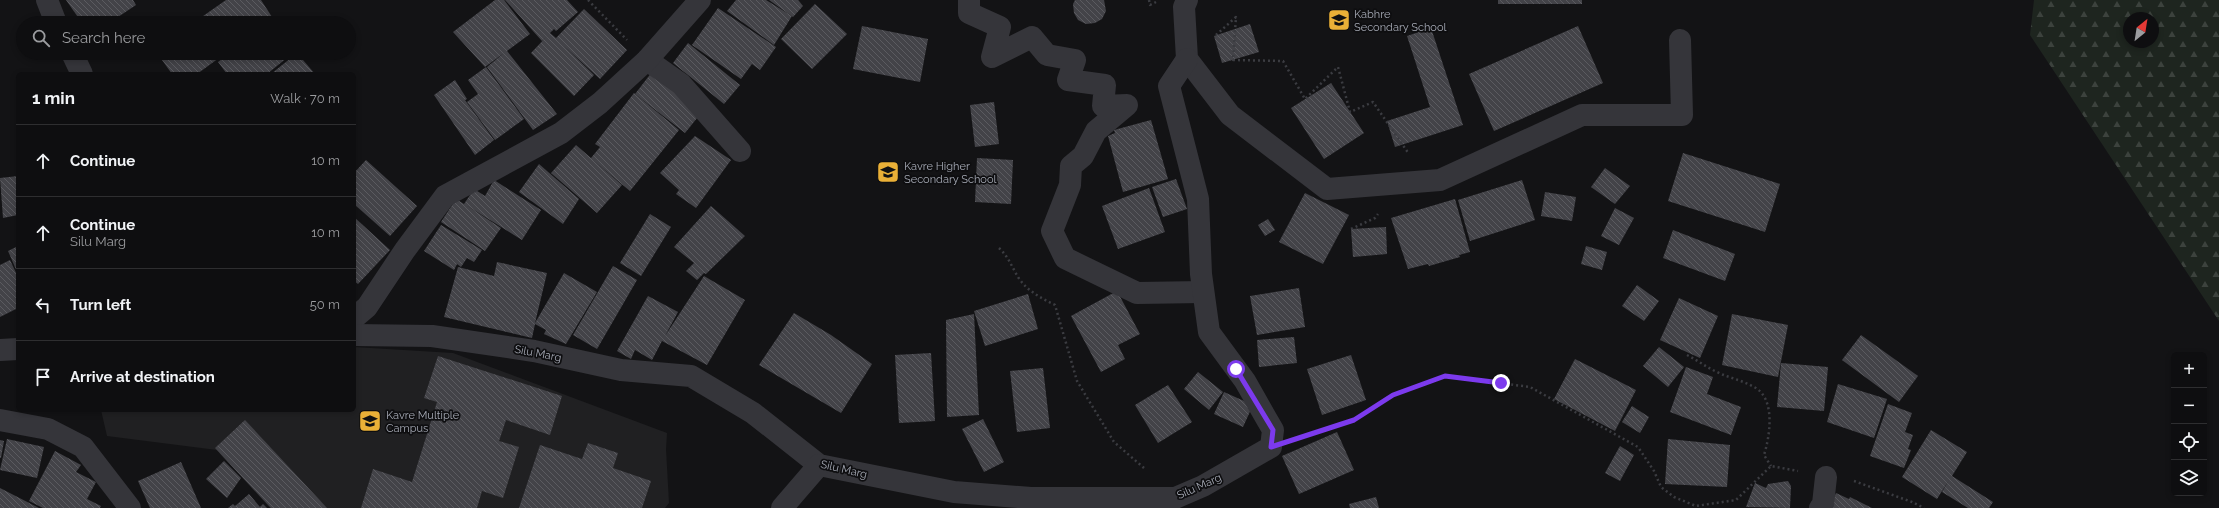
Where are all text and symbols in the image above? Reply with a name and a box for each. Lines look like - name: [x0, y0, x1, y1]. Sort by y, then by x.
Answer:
- school or university icon: Kabhre Secondary School: [1326, 7, 1352, 33]
- place label: Kabhre Secondary School: [1354, 8, 1446, 34]
- north arrow: [2123, 12, 2159, 48]
- search box: [16, 16, 356, 60]
- icon: search: [30, 27, 52, 49]
- text: Search here: [62, 29, 145, 47]
- text: 1 min: [32, 88, 75, 108]
- text: Walk · 70 m: [270, 91, 340, 106]
- icon: ahead: [32, 150, 54, 172]
- text: Continue: [70, 152, 135, 170]
- text: 10 m: [311, 153, 340, 168]
- school or university icon: Kavre Higher Secondary School: [875, 159, 901, 185]
- place label: Kavre Higher Secondary School: [904, 160, 996, 186]
- text: Continue: [70, 216, 135, 234]
- icon: ahead: [32, 222, 54, 244]
- text: 10 m: [311, 225, 340, 240]
- text: Silu Marg: [70, 234, 126, 249]
- icon: left: [32, 294, 54, 316]
- text: Turn left: [70, 296, 131, 314]
- text: 50 m: [310, 297, 340, 312]
- street label: Silu Marg: [513, 343, 562, 364]
- map controls: [2171, 352, 2207, 496]
- button: +: [2171, 352, 2207, 388]
- route start: [1227, 360, 1245, 378]
- icon: arrive: [32, 366, 54, 388]
- text: Arrive at destination: [70, 368, 215, 386]
- route end: [1492, 374, 1510, 392]
- button: −: [2171, 388, 2207, 424]
- school or university icon: Kavre Multiple Campus: [357, 408, 383, 434]
- place label: Kavre Multiple Campus: [386, 409, 460, 435]
- button: locate: [2171, 424, 2207, 460]
- street label: Silu Marg: [819, 458, 868, 481]
- button: layers: [2171, 460, 2207, 496]
- street label: Silu Marg: [1175, 471, 1224, 502]

